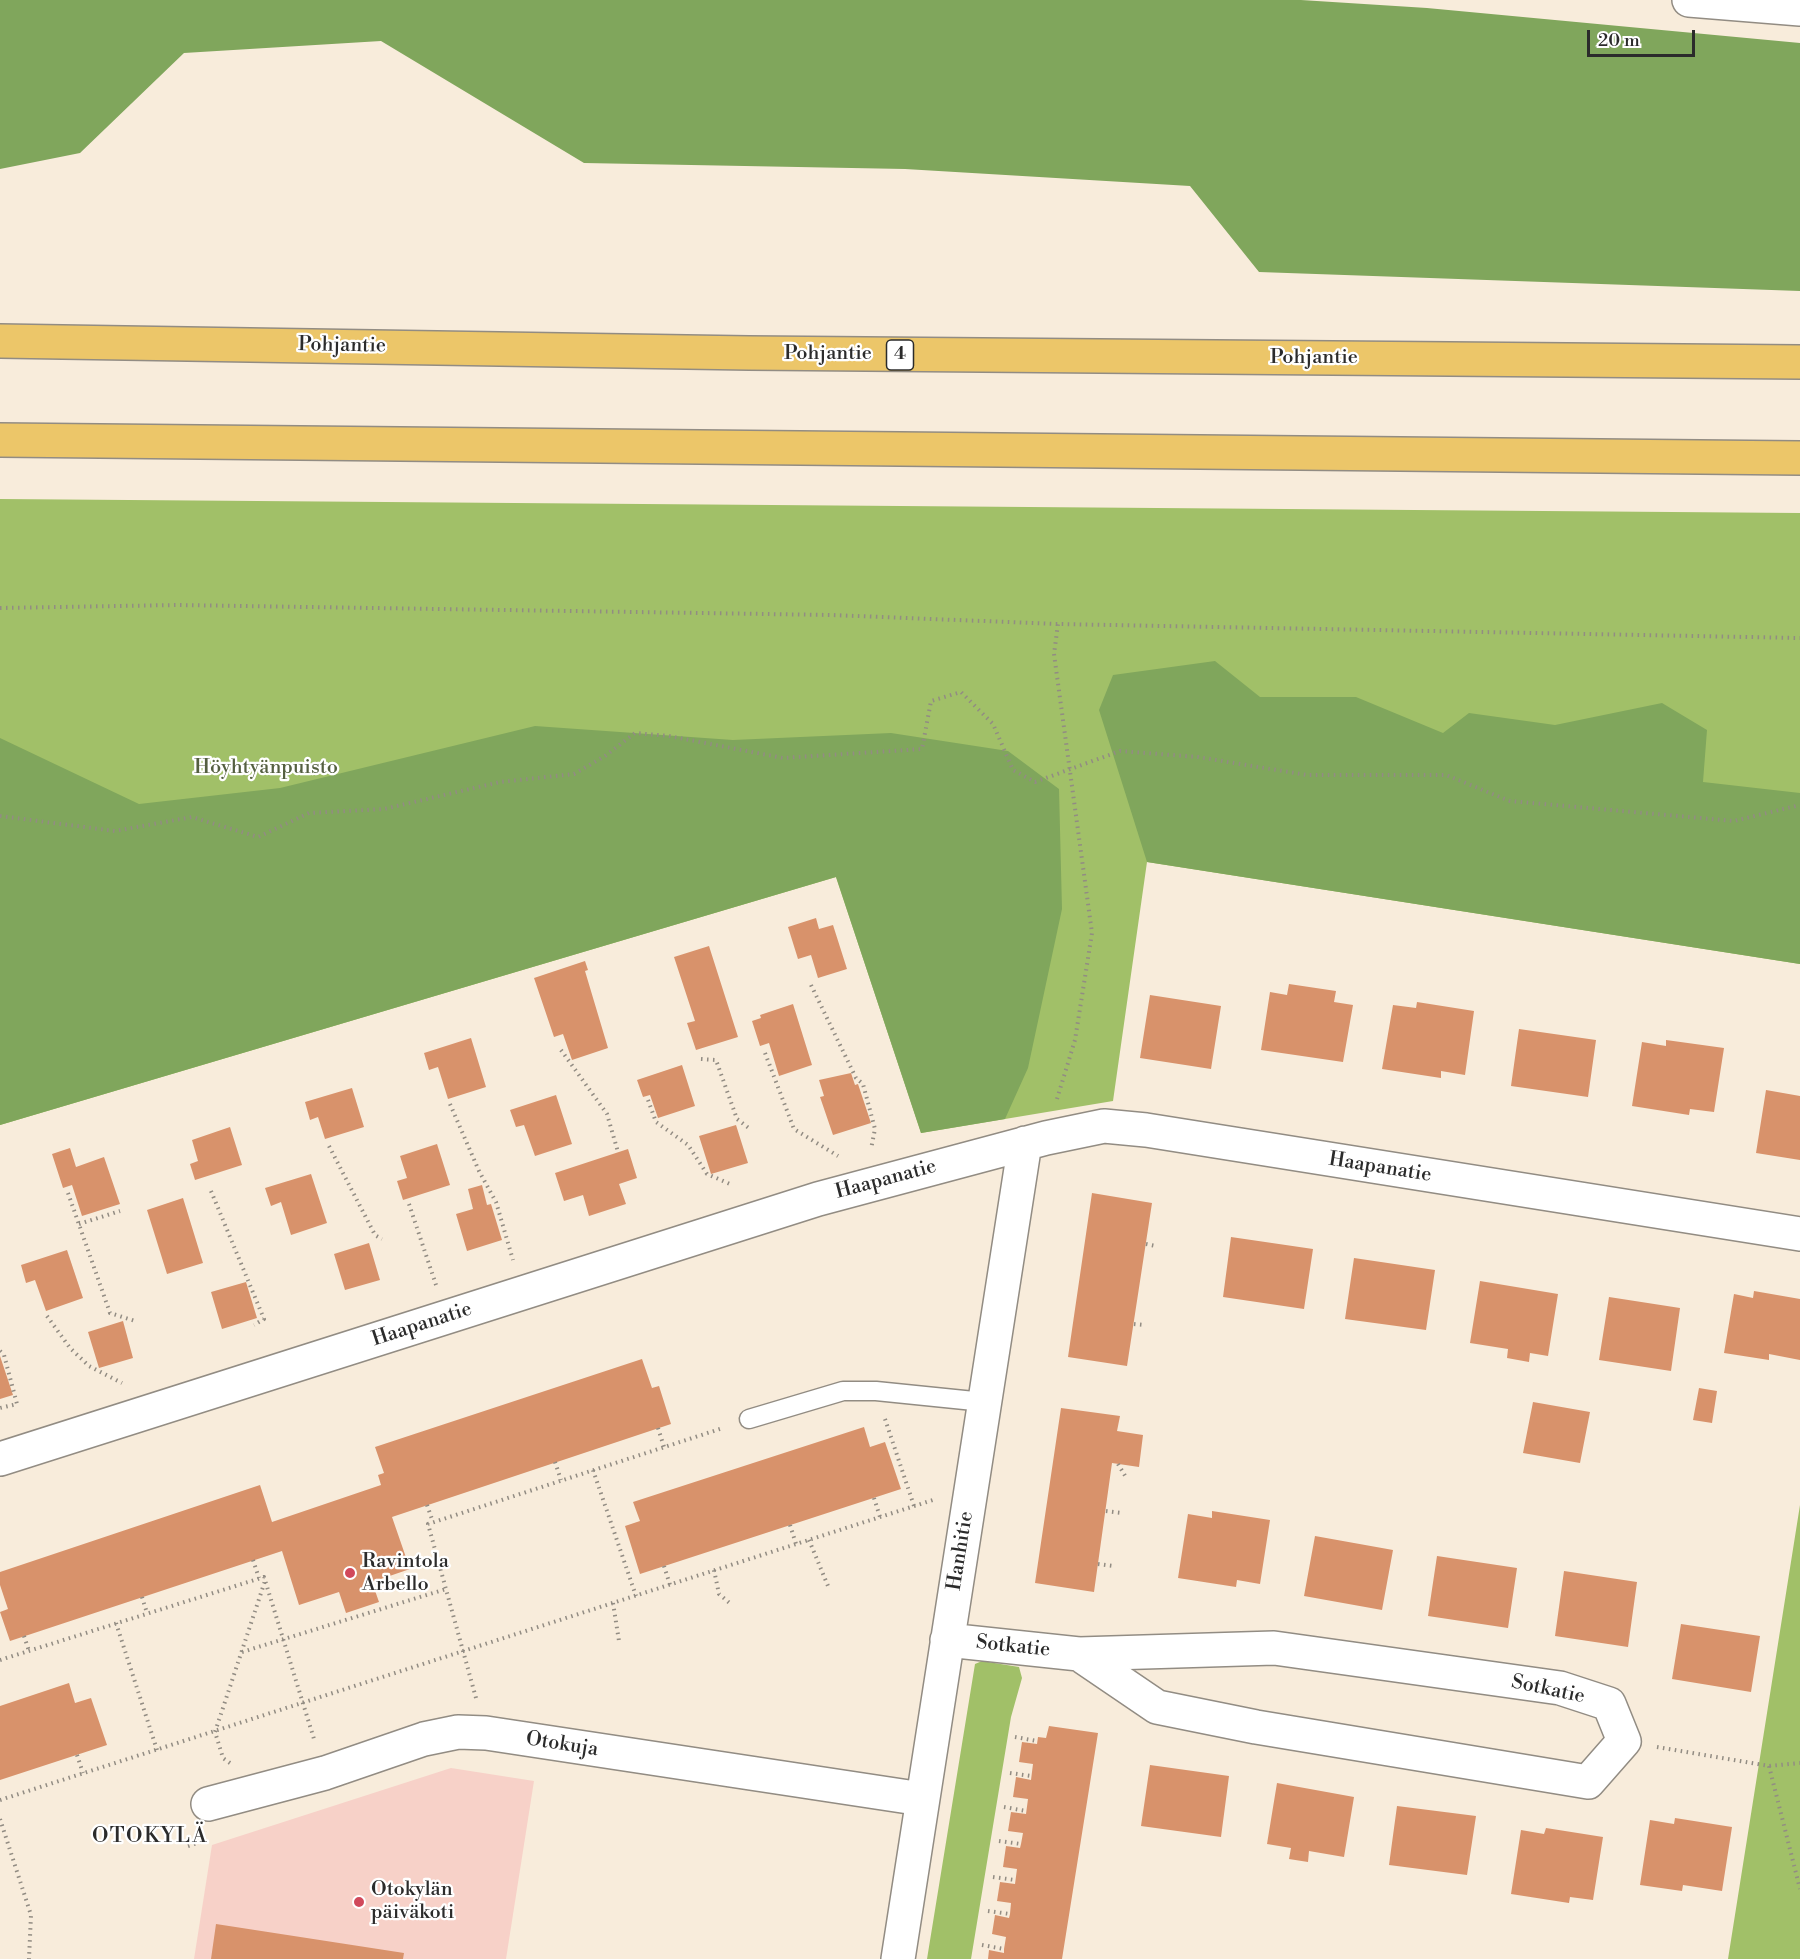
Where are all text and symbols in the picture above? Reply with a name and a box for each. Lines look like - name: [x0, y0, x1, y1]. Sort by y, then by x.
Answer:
- scale bar: [1590, 18, 1698, 56]
- text: 20 m: [1598, 29, 1640, 52]
- street label: Pohjantie: [298, 333, 386, 359]
- road number: 4: [886, 340, 914, 370]
- street label: Pohjantie: [784, 342, 872, 366]
- street label: Pohjantie: [1270, 346, 1358, 370]
- park label: Höyhtyänpuisto: [194, 756, 338, 780]
- street label: Haapanatie: [1327, 1148, 1433, 1188]
- street label: Haapanatie: [833, 1155, 939, 1205]
- street label: Haapanatie: [369, 1298, 475, 1352]
- street label: Hanhitie: [943, 1510, 979, 1592]
- place label: Ravintola Arbello: [362, 1550, 449, 1597]
- marker: Ravintola Arbello: [343, 1566, 357, 1580]
- street label: Sotkatie: [975, 1631, 1051, 1663]
- street label: Sotkatie: [1509, 1671, 1587, 1709]
- street label: Otokuja: [524, 1727, 600, 1763]
- district label: OTOKYLÄ: [92, 1824, 208, 1850]
- place label: Otokylän päiväkoti: [371, 1878, 454, 1925]
- marker: Otokylän päiväkoti: [352, 1895, 366, 1909]

